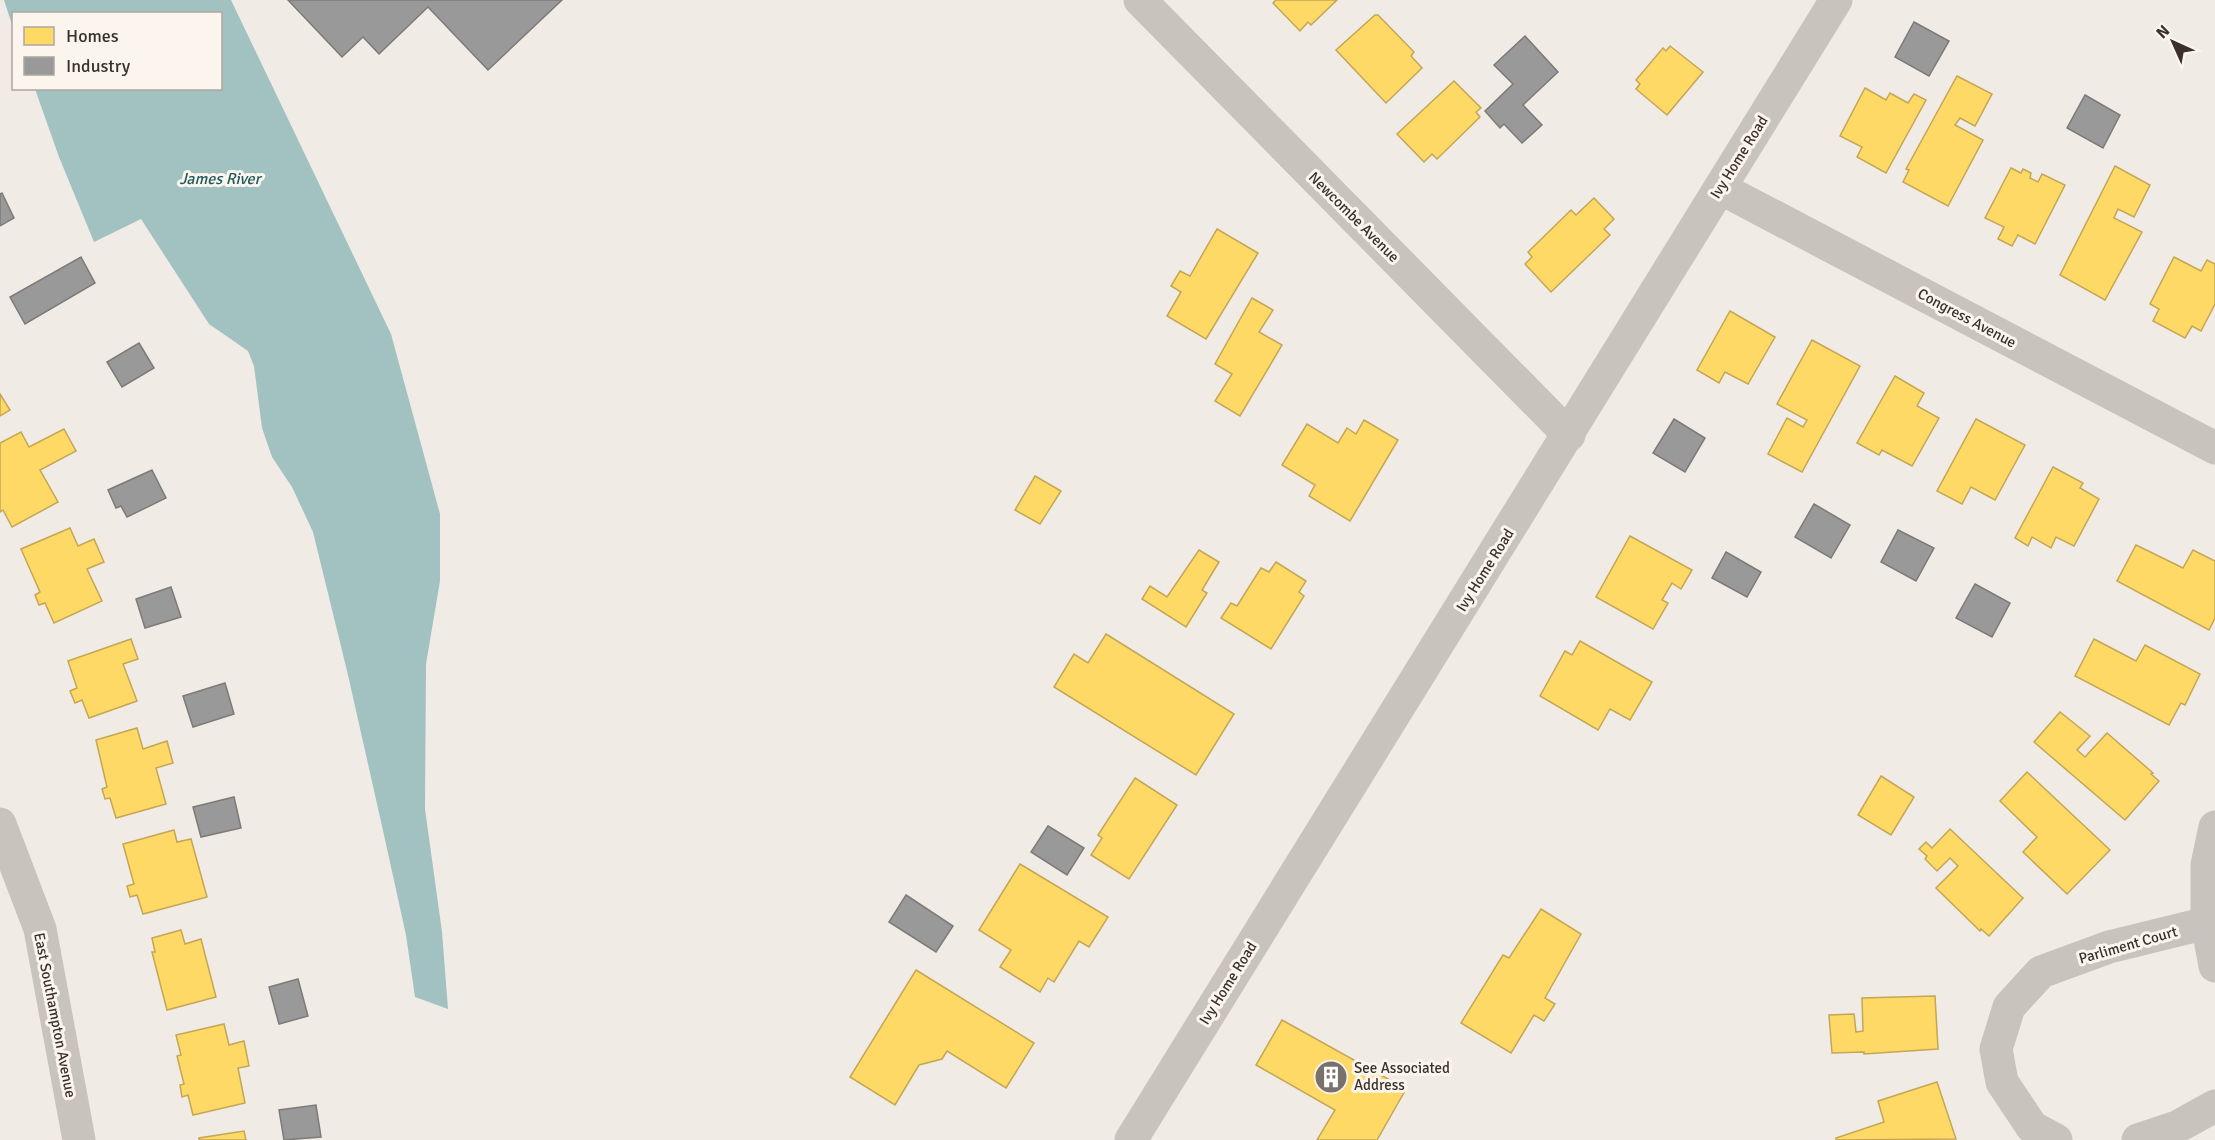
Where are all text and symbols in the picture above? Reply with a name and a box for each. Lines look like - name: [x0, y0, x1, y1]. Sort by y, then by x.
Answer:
- legend: [12, 12, 222, 90]
- north arrow: [2143, 12, 2203, 72]
- text: N: [2152, 21, 2174, 43]
- text: Homes: [66, 25, 119, 47]
- text: Industry: [66, 55, 131, 77]
- street label: Ivy Home Road: [1706, 112, 1772, 202]
- street label: Newcombe Avenue: [1305, 168, 1403, 266]
- water label: James River: [180, 169, 263, 189]
- street label: Congress Avenue: [1915, 284, 2019, 352]
- street label: Ivy Home Road: [1452, 525, 1518, 615]
- street label: Parliment Court: [2077, 922, 2179, 968]
- street label: East Southampton Avenue: [30, 931, 80, 1099]
- street label: Ivy Home Road: [1195, 938, 1261, 1028]
- building icon: See Associated Address: [1313, 1059, 1349, 1095]
- place label: See Associated Address: [1354, 1059, 1450, 1094]

